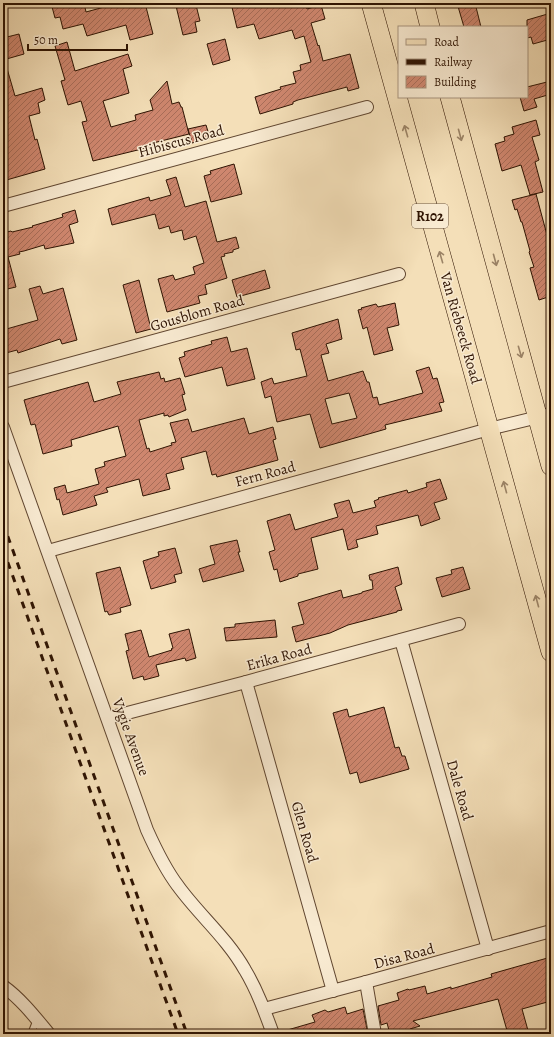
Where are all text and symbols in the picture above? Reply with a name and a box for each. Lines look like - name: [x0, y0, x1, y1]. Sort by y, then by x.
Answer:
- scale bar: [28, 26, 127, 52]
- legend: [398, 26, 528, 98]
- text: 50 m: [34, 32, 58, 48]
- text: Road: [434, 34, 460, 50]
- text: Railway: [434, 54, 473, 70]
- text: Building: [434, 74, 476, 90]
- street label: Hibiscus Road: [136, 120, 227, 162]
- one-way arrow: [402, 125, 409, 138]
- one-way arrow: [457, 128, 464, 141]
- road number: R102: [412, 204, 448, 228]
- one-way arrow: [437, 250, 444, 263]
- one-way arrow: [492, 253, 499, 266]
- street label: Van Riebeeck Road: [435, 269, 487, 387]
- street label: Gousblom Road: [148, 290, 247, 336]
- one-way arrow: [517, 346, 524, 359]
- street label: Fern Road: [233, 456, 298, 492]
- one-way arrow: [501, 481, 508, 494]
- one-way arrow: [533, 595, 540, 608]
- street label: Erika Road: [244, 638, 315, 675]
- street label: Vygie Avenue: [107, 694, 154, 779]
- street label: Dale Road: [442, 757, 478, 824]
- street label: Glen Road: [287, 799, 324, 866]
- street label: Disa Road: [371, 938, 437, 974]

